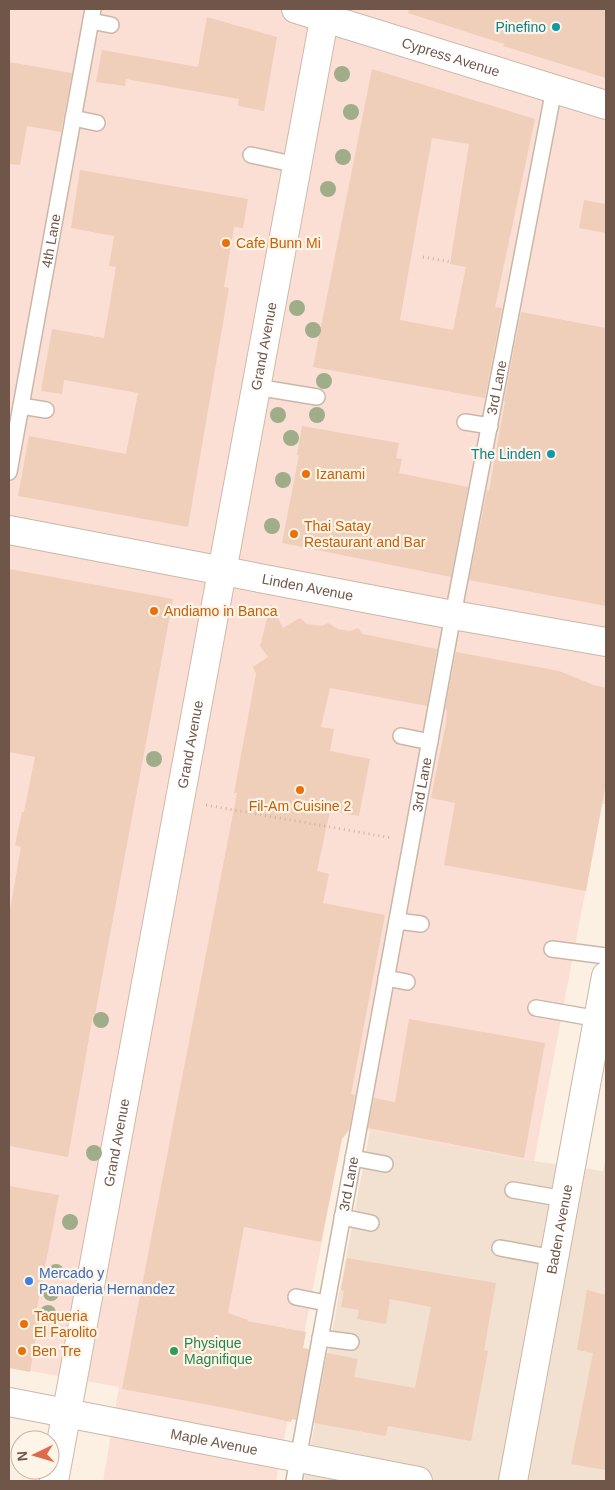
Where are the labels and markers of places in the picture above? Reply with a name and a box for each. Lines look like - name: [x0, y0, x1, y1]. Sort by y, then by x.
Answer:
- place label: Pinefino: [495, 19, 546, 35]
- marker: Pinefino: [550, 21, 562, 33]
- place label: Cafe Bunn Mi: [236, 235, 321, 251]
- marker: Cafe Bunn Mi: [220, 237, 232, 249]
- place label: The Linden: [471, 446, 541, 462]
- marker: The Linden: [545, 448, 557, 460]
- place label: Izanami: [316, 466, 365, 482]
- marker: Izanami: [300, 468, 312, 480]
- place label: Thai Satay Restaurant and Bar: [304, 518, 426, 550]
- marker: Thai Satay Restaurant and Bar: [288, 528, 300, 540]
- place label: Andiamo in Banca: [164, 603, 278, 619]
- marker: Andiamo in Banca: [148, 605, 160, 617]
- marker: Fil-Am Cuisine 2: [294, 784, 306, 796]
- place label: Fil-Am Cuisine 2: [249, 798, 352, 814]
- place label: Mercado y Panaderia Hernandez: [39, 1265, 175, 1297]
- marker: Mercado y Panaderia Hernandez: [23, 1275, 35, 1287]
- place label: Taqueria El Farolito: [34, 1308, 97, 1340]
- marker: Taqueria El Farolito: [18, 1318, 30, 1330]
- place label: Physique Magnifique: [184, 1335, 253, 1367]
- place label: Ben Tre: [32, 1343, 81, 1359]
- marker: Ben Tre: [16, 1345, 28, 1357]
- marker: Physique Magnifique: [168, 1345, 180, 1357]

